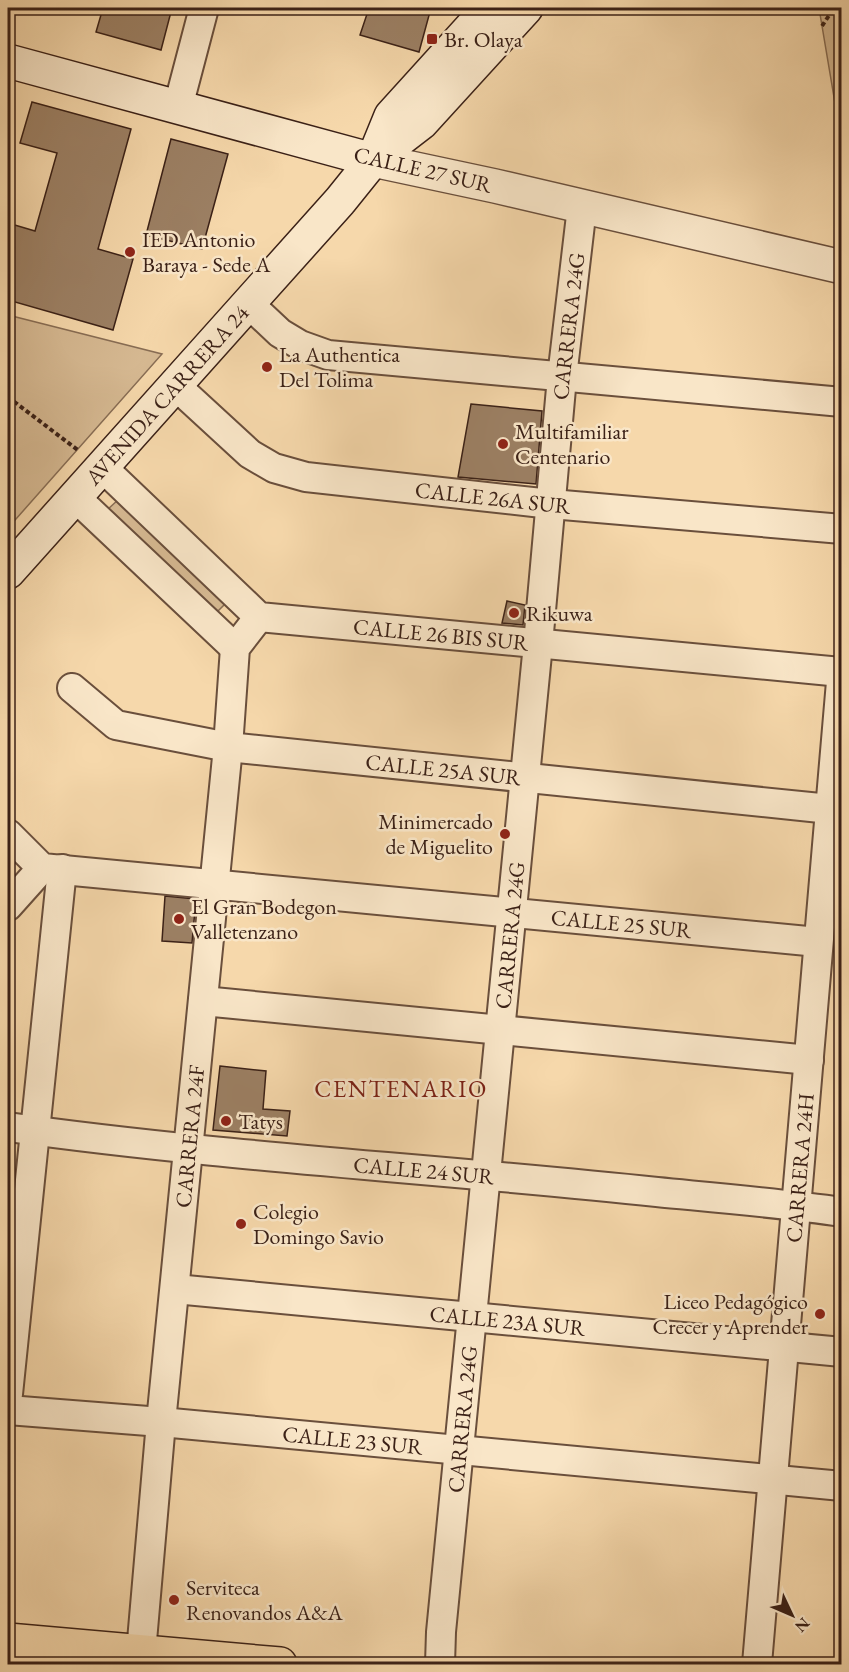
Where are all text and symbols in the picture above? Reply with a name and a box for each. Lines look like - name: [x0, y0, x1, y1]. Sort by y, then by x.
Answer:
- place label: Br. Olaya: [444, 25, 523, 54]
- marker: Br. Olaya: [425, 32, 439, 46]
- street label: CALLE 27 SUR: [351, 139, 495, 200]
- place label: IED Antonio Baraya - Sede A: [142, 225, 271, 279]
- marker: IED Antonio Baraya - Sede A: [123, 245, 137, 259]
- street label: CARRERA 24G: [546, 251, 592, 401]
- street label: AVENIDA CARRERA 24: [78, 299, 255, 492]
- place label: La Authentica Del Tolima: [279, 340, 400, 394]
- marker: La Authentica Del Tolima: [260, 360, 274, 374]
- place label: Multifamiliar Centenario: [515, 417, 629, 471]
- marker: Multifamiliar Centenario: [496, 437, 510, 451]
- street label: CALLE 26A SUR: [414, 475, 572, 521]
- place label: Rikuwa: [526, 599, 593, 628]
- marker: Rikuwa: [507, 606, 521, 620]
- street label: CALLE 26 BIS SUR: [352, 612, 530, 657]
- street label: CALLE 25A SUR: [364, 747, 523, 792]
- place label: Minimercado de Miguelito: [378, 807, 493, 861]
- marker: Minimercado de Miguelito: [498, 827, 512, 841]
- street label: CARRERA 24G: [488, 860, 532, 1010]
- place label: El Gran Bodegon Valletenzano: [191, 892, 337, 946]
- street label: CALLE 25 SUR: [550, 903, 693, 945]
- marker: El Gran Bodegon Valletenzano: [172, 912, 186, 926]
- street label: CARRERA 24F: [168, 1064, 211, 1209]
- district label: CENTENARIO: [314, 1073, 488, 1104]
- street label: CARRERA 24H: [779, 1092, 821, 1244]
- place label: Tatys: [238, 1107, 283, 1136]
- marker: Tatys: [219, 1114, 233, 1128]
- street label: CALLE 24 SUR: [352, 1150, 496, 1191]
- place label: Colegio Domingo Savio: [253, 1197, 384, 1251]
- marker: Colegio Domingo Savio: [234, 1217, 248, 1231]
- place label: Liceo Pedagógico Crecer y Aprender: [653, 1287, 809, 1341]
- street label: CALLE 23A SUR: [428, 1299, 587, 1343]
- marker: Liceo Pedagógico Crecer y Aprender: [813, 1307, 827, 1321]
- street label: CARRERA 24G: [441, 1344, 484, 1494]
- street label: CALLE 23 SUR: [281, 1419, 425, 1462]
- place label: Serviteca Renovandos A&A: [186, 1573, 344, 1627]
- north arrow: [762, 1585, 822, 1645]
- marker: Serviteca Renovandos A&A: [167, 1593, 181, 1607]
- text: N: [790, 1613, 814, 1637]

